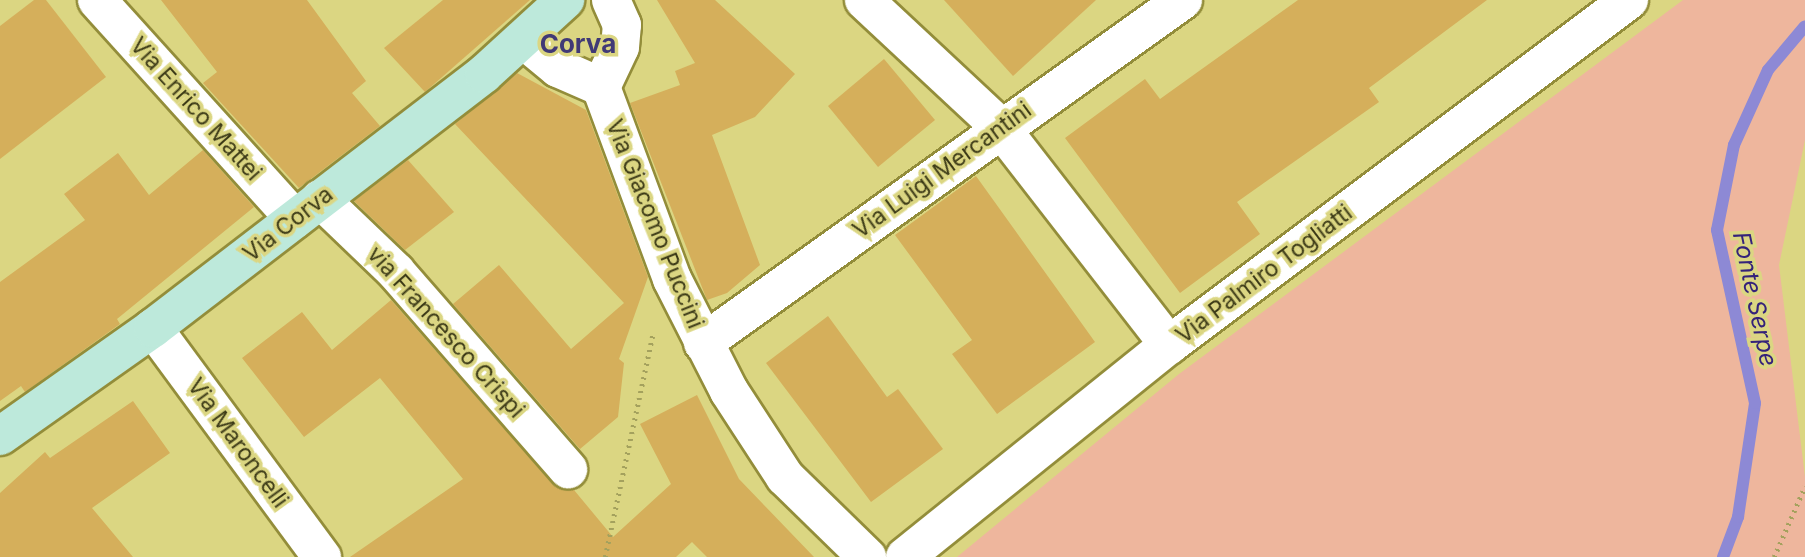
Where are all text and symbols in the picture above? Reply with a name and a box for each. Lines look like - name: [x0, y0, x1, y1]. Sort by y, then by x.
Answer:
- district label: Corva: [540, 28, 616, 60]
- street label: Via Enrico Mattei: [124, 32, 268, 186]
- street label: Via Luigi Mercantini: [847, 96, 1037, 244]
- street label: Via Giacomo Puccini: [600, 115, 710, 333]
- street label: Via Corva: [238, 180, 338, 268]
- street label: Via Palmiro Togliatti: [1171, 199, 1357, 349]
- water label: Fonte Serpe: [1727, 229, 1783, 369]
- street label: via Francesco Crispi: [362, 241, 530, 423]
- street label: Via Maroncelli: [182, 373, 294, 513]

